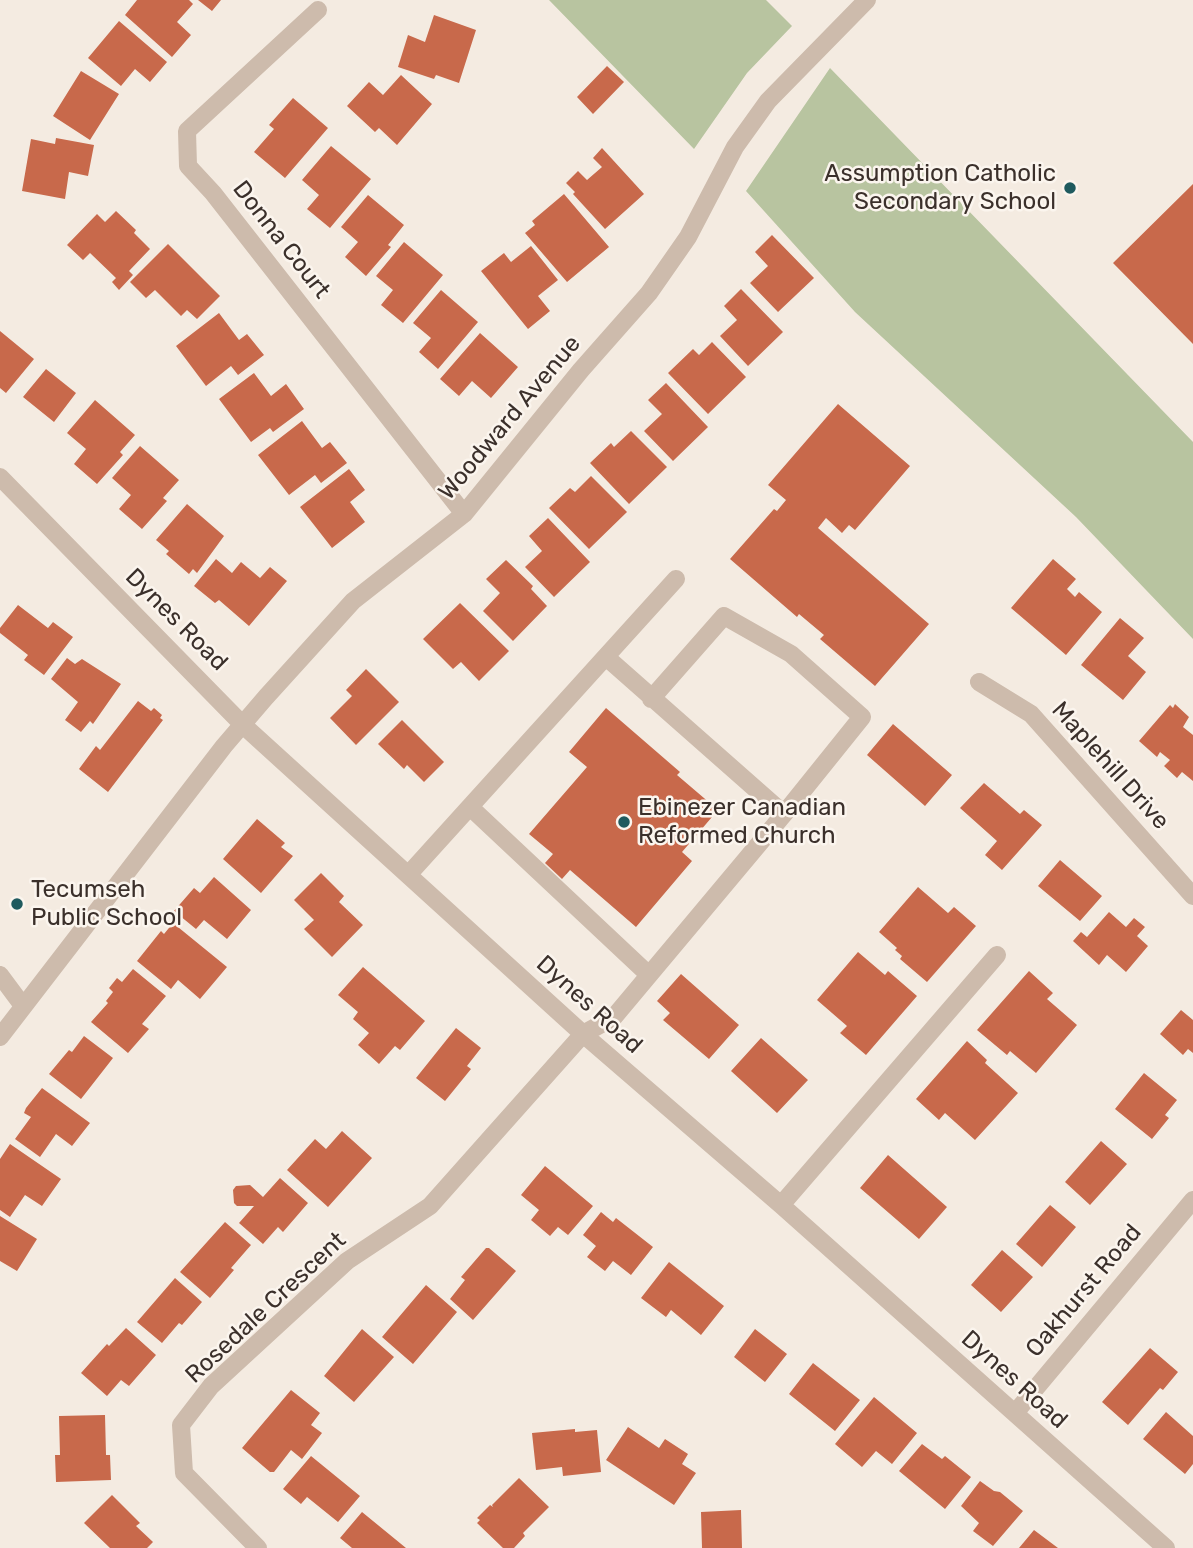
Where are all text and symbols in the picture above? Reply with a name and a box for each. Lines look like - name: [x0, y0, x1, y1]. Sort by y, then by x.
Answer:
- place label: Assumption Catholic Secondary School: [824, 160, 1056, 216]
- street label: Donna Court: [226, 175, 336, 305]
- marker: Assumption Catholic Secondary School: [1062, 180, 1078, 196]
- street label: Woodward Avenue: [433, 330, 587, 506]
- street label: Dynes Road: [119, 563, 233, 677]
- street label: Maplehill Drive: [1045, 696, 1175, 836]
- place label: Ebinezer Canadian Reformed Church: [638, 794, 846, 850]
- marker: Ebinezer Canadian Reformed Church: [616, 814, 632, 830]
- place label: Tecumseh Public School: [31, 876, 182, 932]
- marker: Tecumseh Public School: [9, 896, 25, 912]
- street label: Dynes Road: [530, 950, 648, 1060]
- street label: Oakhurst Road: [1020, 1219, 1148, 1363]
- street label: Rosedale Crescent: [180, 1226, 352, 1390]
- street label: Dynes Road: [955, 1325, 1073, 1435]

